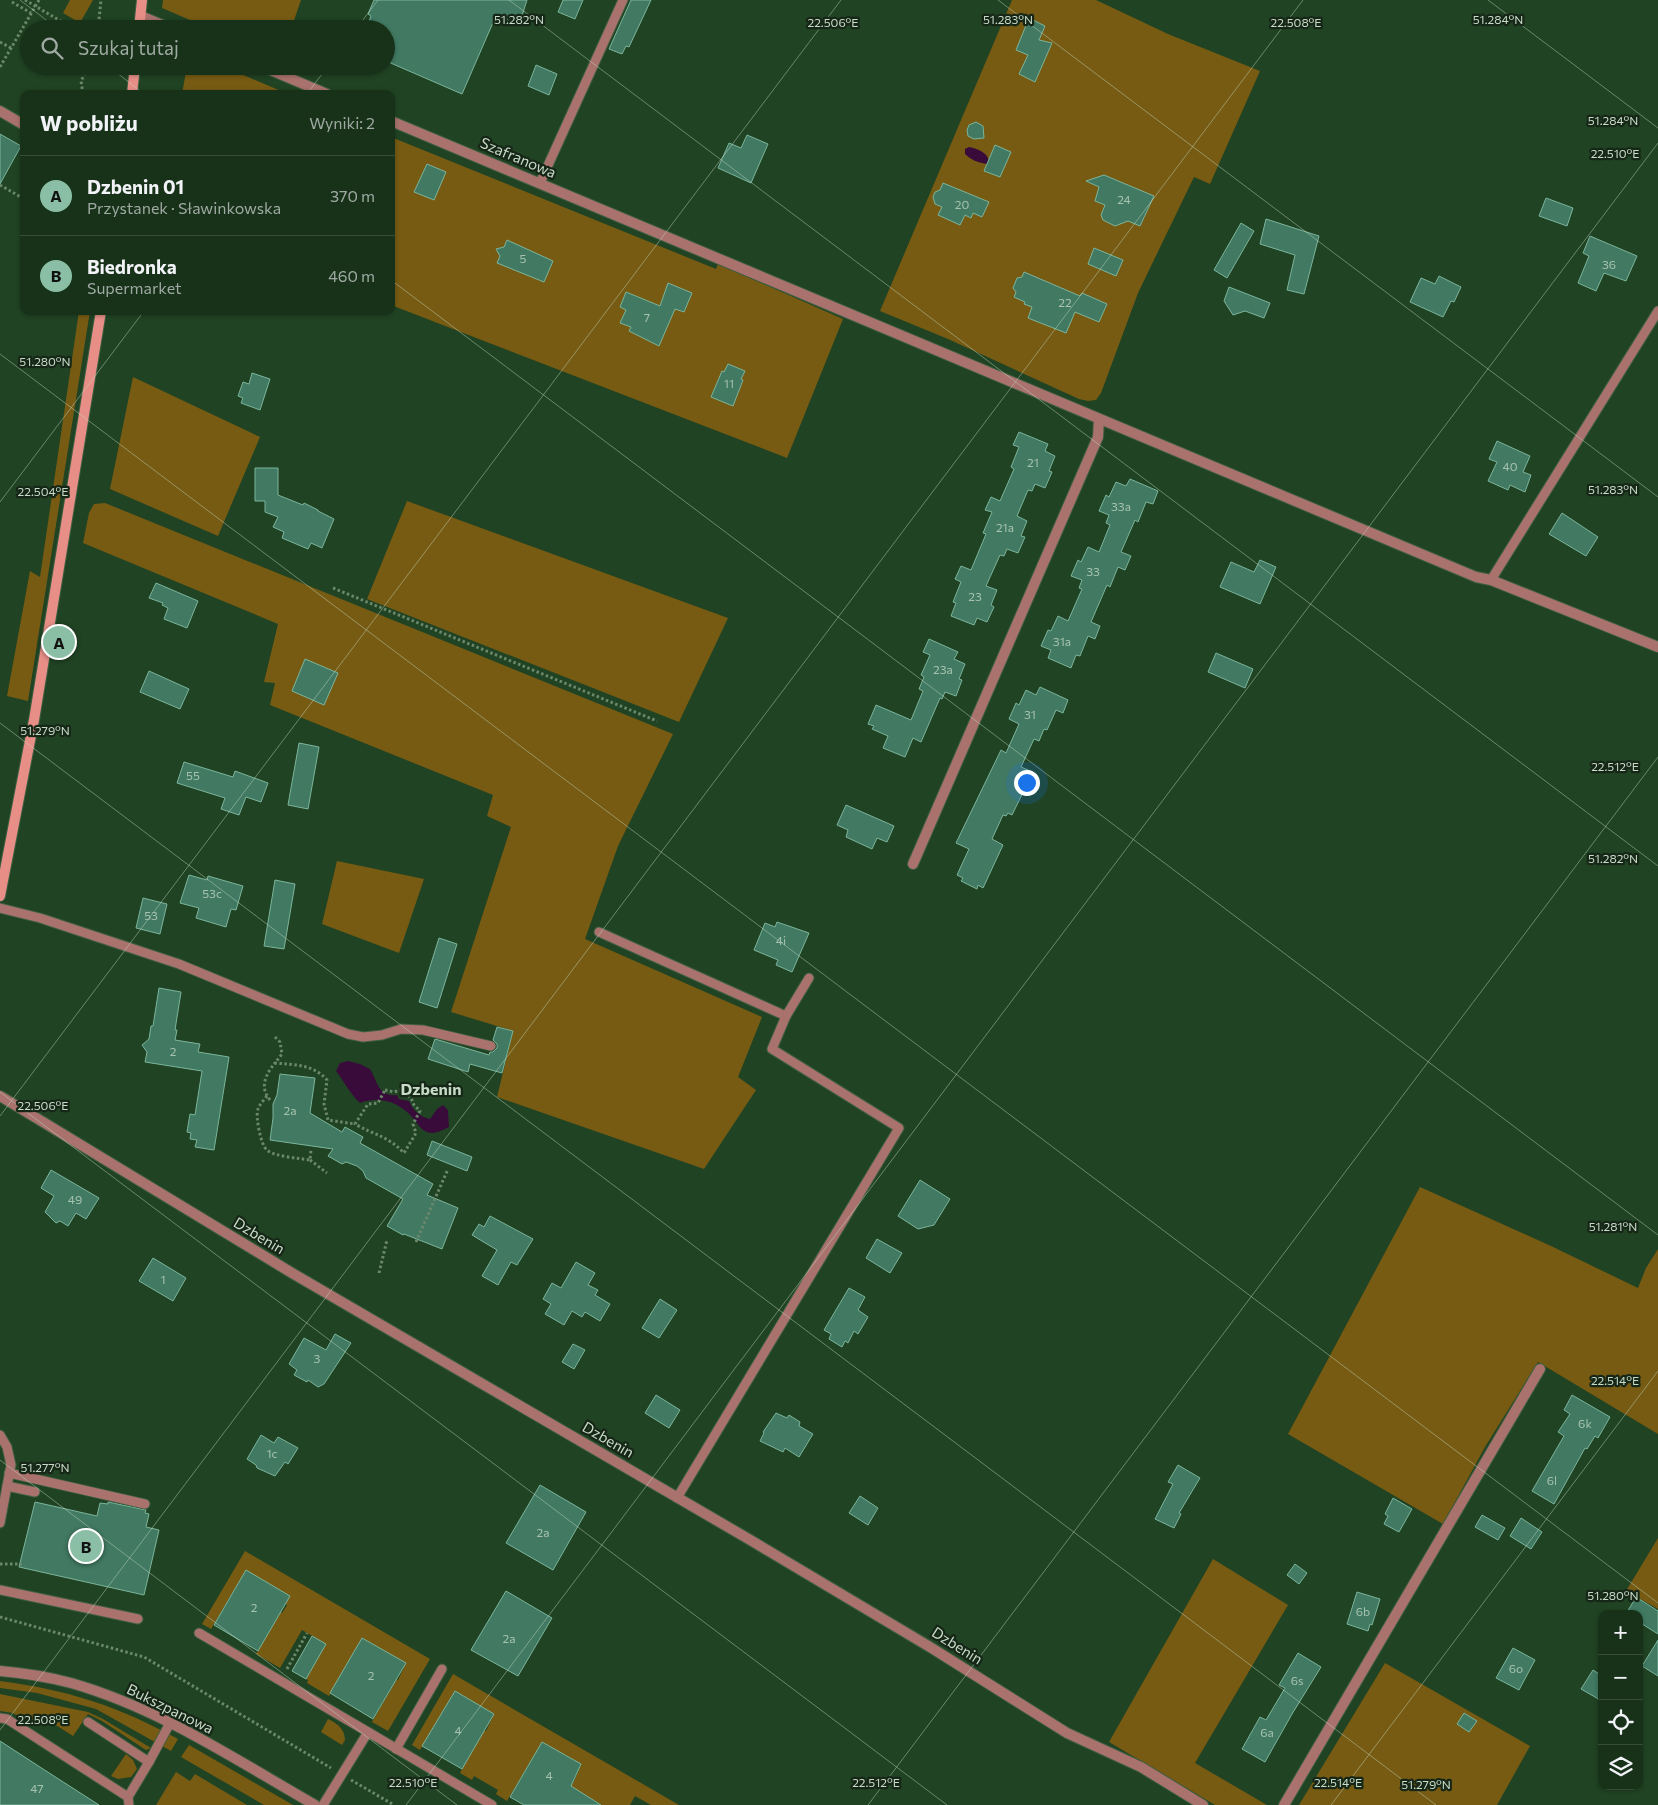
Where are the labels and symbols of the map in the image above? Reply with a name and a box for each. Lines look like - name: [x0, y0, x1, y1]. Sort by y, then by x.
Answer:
- text: 51.282°N: [494, 12, 544, 26]
- text: 51.283°N: [983, 12, 1033, 26]
- text: 51.284°N: [1473, 12, 1523, 26]
- text: 22.506°E: [808, 15, 858, 29]
- text: 22.508°E: [1271, 15, 1321, 29]
- text: 51.284°N: [1588, 113, 1638, 127]
- street label: Szafranowa: [478, 133, 559, 181]
- text: 22.510°E: [1591, 146, 1639, 160]
- house number: 24: [1117, 192, 1131, 206]
- house number: 20: [955, 197, 969, 211]
- house number: 5: [520, 251, 527, 265]
- house number: 36: [1602, 257, 1616, 271]
- house number: 22: [1058, 295, 1072, 309]
- house number: 7: [644, 310, 650, 324]
- text: 51.280°N: [19, 354, 71, 368]
- house number: 11: [724, 376, 734, 390]
- house number: 21: [1027, 455, 1039, 469]
- house number: 40: [1502, 459, 1518, 473]
- text: 51.283°N: [1588, 482, 1638, 496]
- text: 22.504°E: [18, 484, 68, 498]
- house number: 33a: [1111, 499, 1131, 513]
- house number: 21a: [996, 520, 1014, 534]
- house number: 33: [1086, 564, 1100, 578]
- house number: 23: [968, 589, 982, 603]
- pin: A: [43, 623, 75, 661]
- house number: 31a: [1053, 634, 1071, 648]
- house number: 23a: [933, 662, 953, 676]
- house number: 31: [1024, 707, 1036, 721]
- text: 51.279°N: [20, 723, 70, 737]
- text: 22.512°E: [1591, 759, 1639, 773]
- house number: 55: [186, 768, 200, 782]
- your location: [1014, 770, 1040, 796]
- text: 51.282°N: [1588, 851, 1638, 865]
- house number: 53c: [202, 886, 222, 900]
- house number: 53: [144, 908, 158, 922]
- house number: 4i: [776, 933, 786, 947]
- house number: 2: [170, 1044, 177, 1058]
- district label: Dzbenin: [401, 1079, 461, 1098]
- text: 22.506°E: [18, 1098, 68, 1112]
- house number: 2a: [284, 1103, 296, 1117]
- house number: 49: [68, 1192, 82, 1206]
- street label: Dzbenin: [231, 1213, 288, 1257]
- text: 51.281°N: [1589, 1219, 1637, 1233]
- house number: 1: [160, 1272, 166, 1286]
- house number: 3: [314, 1351, 321, 1365]
- text: 22.514°E: [1591, 1373, 1639, 1387]
- house number: 6k: [1578, 1416, 1592, 1430]
- street label: Dzbenin: [580, 1417, 637, 1461]
- house number: 1c: [266, 1446, 278, 1460]
- text: 51.277°N: [21, 1460, 69, 1474]
- house number: 6l: [1547, 1473, 1557, 1487]
- house number: 2a: [537, 1525, 549, 1539]
- pin: B: [70, 1527, 102, 1565]
- text: 51.280°N: [1587, 1588, 1639, 1602]
- house number: 2: [251, 1600, 258, 1614]
- house number: 6b: [1356, 1604, 1370, 1618]
- street label: Dzbenin: [929, 1623, 986, 1668]
- house number: 2a: [503, 1631, 515, 1645]
- house number: 6o: [1509, 1661, 1523, 1675]
- house number: 2: [368, 1668, 375, 1682]
- house number: 6s: [1291, 1673, 1303, 1687]
- street label: Bukszpanowa: [124, 1679, 217, 1737]
- text: 22.508°E: [18, 1712, 68, 1726]
- house number: 4: [454, 1723, 462, 1737]
- house number: 6a: [1260, 1725, 1274, 1739]
- house number: 4: [545, 1768, 553, 1782]
- text: 22.510°E: [389, 1775, 437, 1789]
- text: 22.512°E: [852, 1775, 900, 1789]
- text: 22.514°E: [1314, 1775, 1362, 1789]
- text: 51.279°N: [1401, 1777, 1451, 1791]
- house number: 47: [30, 1781, 44, 1795]

